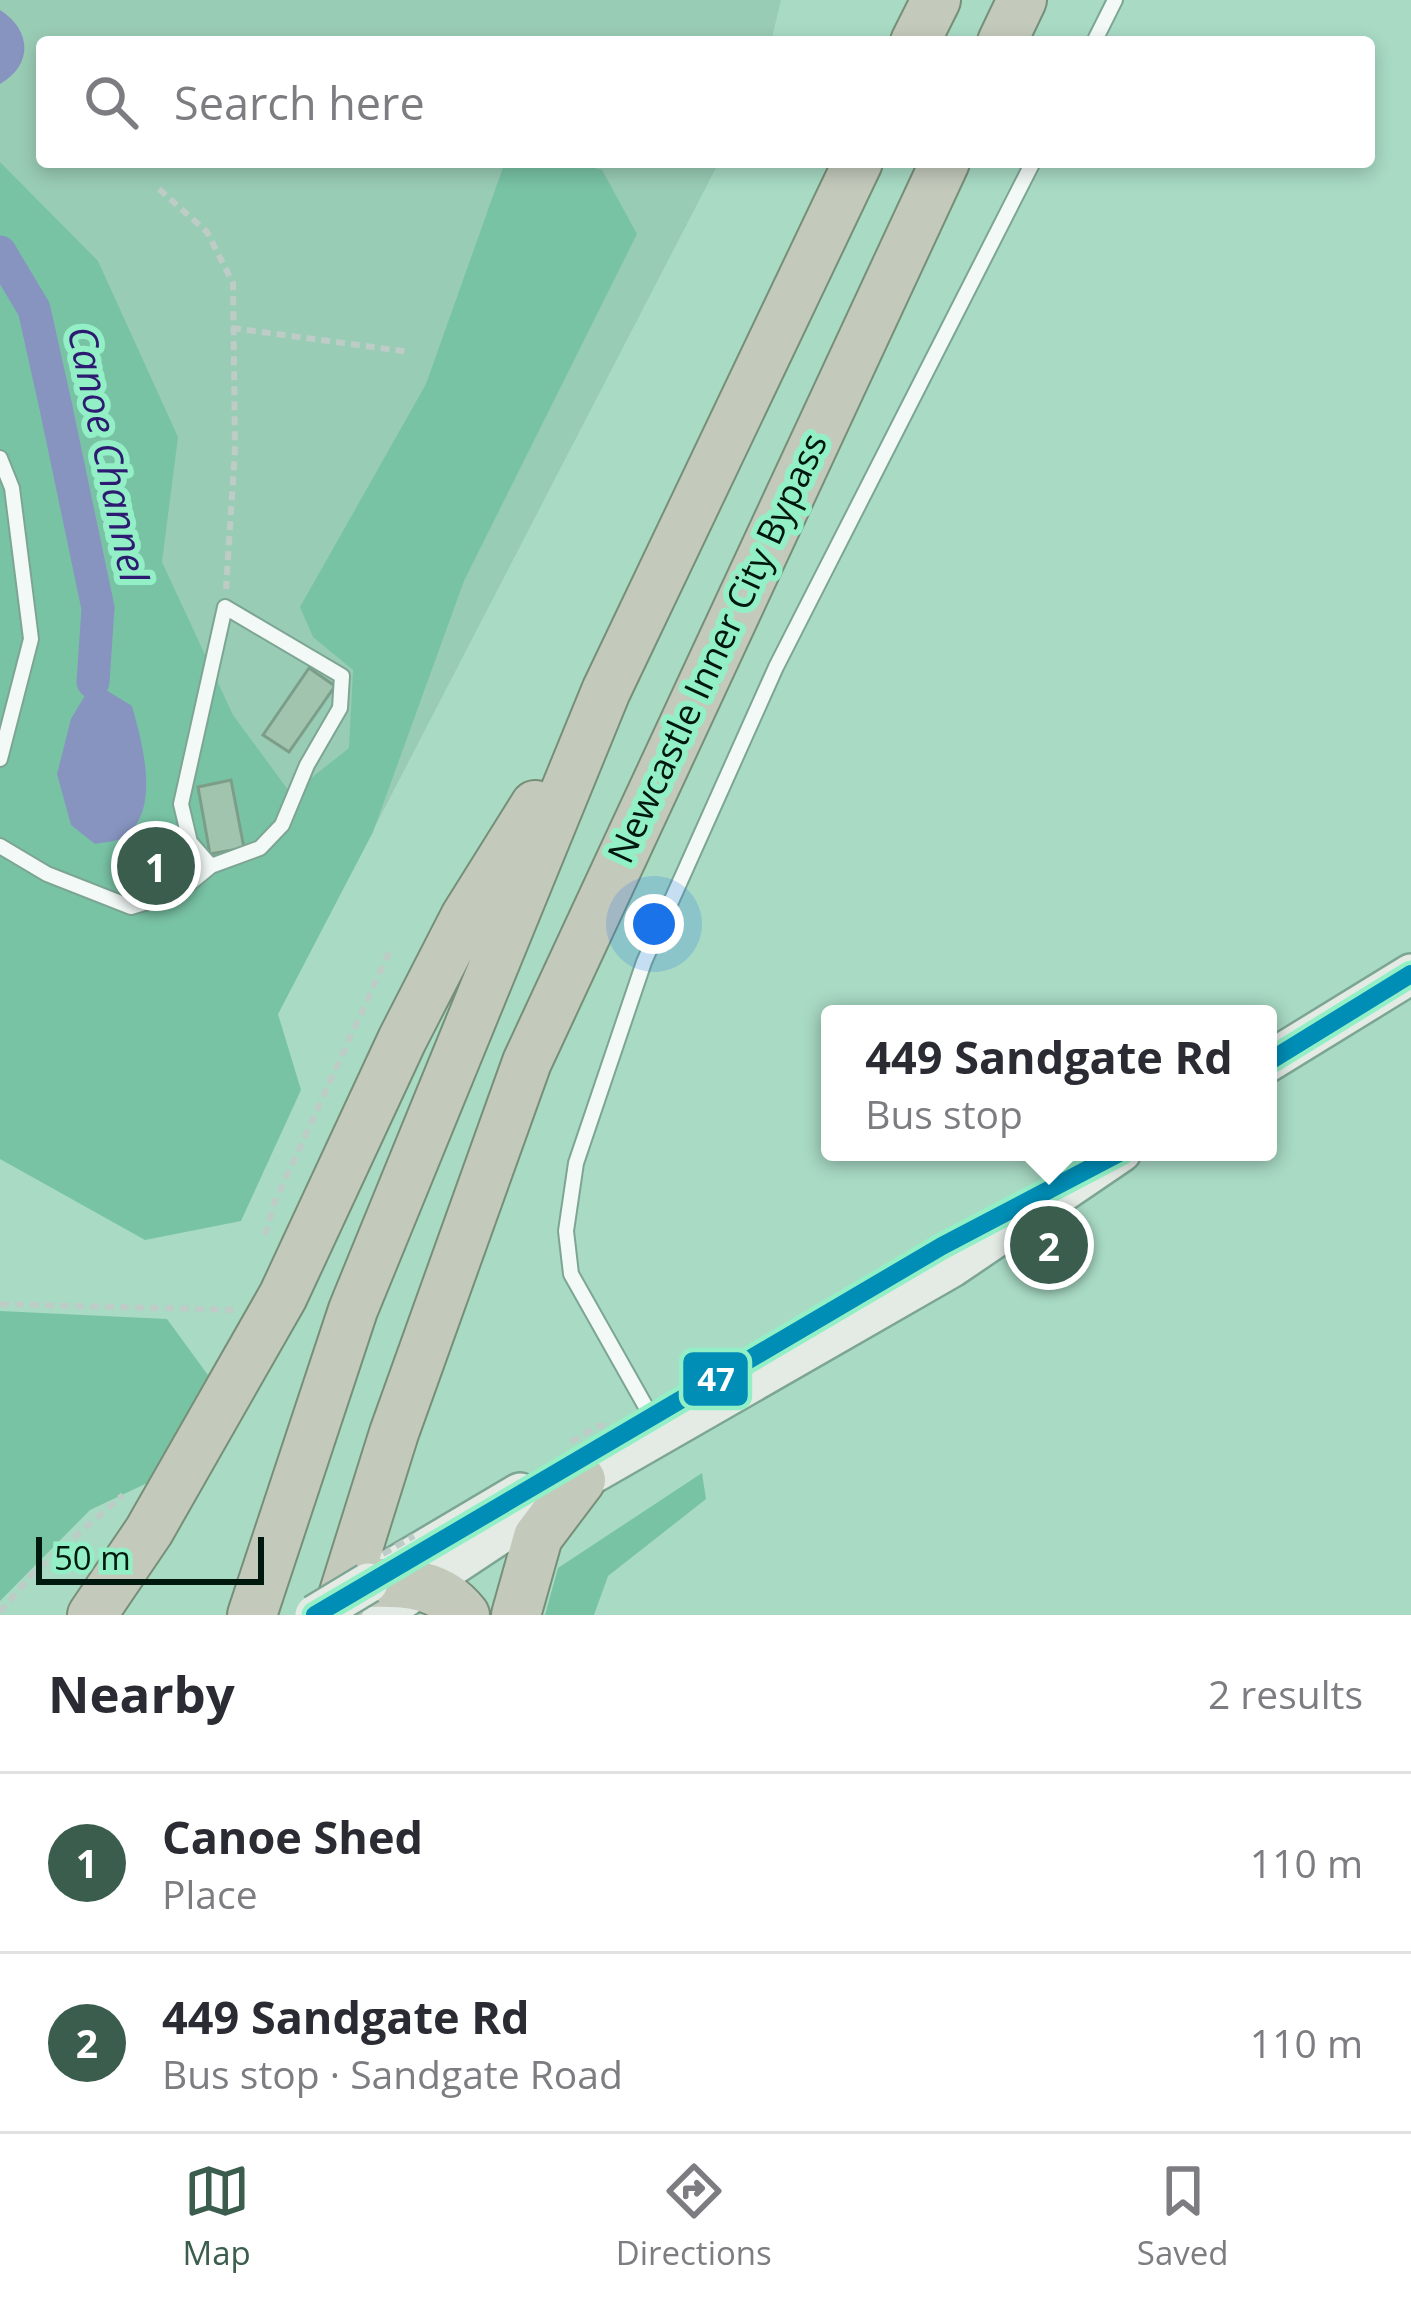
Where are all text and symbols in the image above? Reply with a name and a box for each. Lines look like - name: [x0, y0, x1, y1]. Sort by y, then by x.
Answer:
- search box: [36, 36, 1375, 168]
- icon: search: [78, 69, 144, 135]
- text: Search here: [174, 72, 425, 133]
- water label: Canoe Channel: [56, 321, 163, 588]
- street label: Newcastle Inner City Bypass: [595, 425, 838, 871]
- pin: 1: [117, 821, 195, 911]
- your location: [624, 894, 684, 954]
- popup: [821, 1005, 1277, 1161]
- text: 449 Sandgate Rd: [865, 1026, 1233, 1087]
- text: Bus stop: [865, 1087, 1023, 1140]
- pin: 2: [1010, 1200, 1088, 1290]
- line badge: 47: [681, 1350, 750, 1408]
- text: 47: [697, 1356, 735, 1401]
- scale bar: [36, 1531, 264, 1584]
- text: 50 m: [54, 1535, 131, 1580]
- text: Nearby: [48, 1658, 235, 1728]
- text: 2 results: [1208, 1667, 1363, 1720]
- text: Canoe Shed: [162, 1806, 423, 1867]
- text: 1: [76, 1836, 98, 1889]
- text: 110 m: [1250, 1836, 1363, 1889]
- text: Place: [162, 1867, 258, 1920]
- text: 449 Sandgate Rd: [162, 1986, 530, 2047]
- text: 2: [76, 2016, 98, 2069]
- text: 110 m: [1250, 2016, 1363, 2069]
- text: Bus stop · Sandgate Road: [162, 2047, 623, 2100]
- tab: Map: [183, 2158, 251, 2275]
- tab: Directions: [616, 2158, 772, 2275]
- tab: Saved: [1137, 2158, 1228, 2275]

